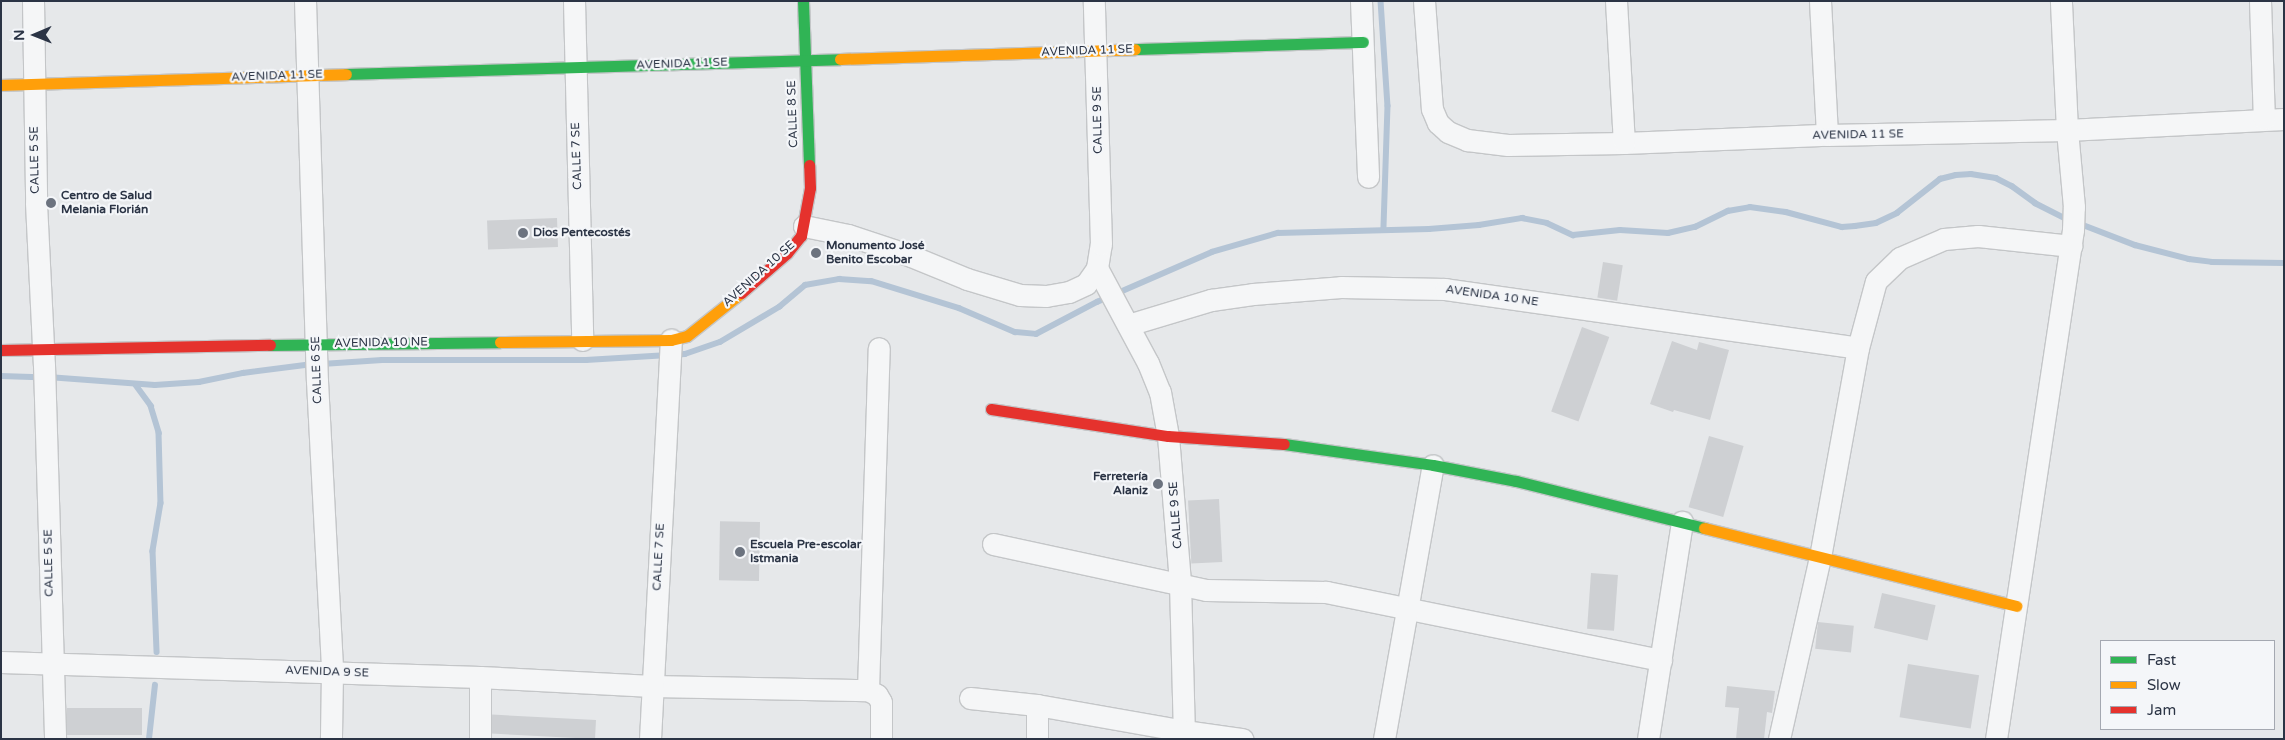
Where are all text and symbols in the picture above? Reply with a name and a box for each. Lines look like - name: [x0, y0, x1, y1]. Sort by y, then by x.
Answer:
- north arrow: [10, 10, 60, 60]
- text: N: [11, 29, 28, 41]
- street label: AVENIDA 11 SE: [1041, 42, 1133, 60]
- street label: AVENIDA 11 SE: [636, 55, 728, 73]
- street label: AVENIDA 11 SE: [231, 67, 323, 85]
- street label: CALLE 8 SE: [785, 80, 801, 148]
- street label: CALLE 9 SE: [1090, 86, 1106, 154]
- street label: CALLE 7 SE: [569, 122, 585, 190]
- street label: CALLE 5 SE: [27, 126, 43, 194]
- street label: AVENIDA 11 SE: [1812, 127, 1904, 143]
- place label: Centro de Salud Melania Florián: [61, 189, 152, 217]
- marker: Centro de Salud Melania Florián: [45, 197, 57, 209]
- place label: Dios Pentecostés: [533, 226, 631, 240]
- marker: Dios Pentecostés: [517, 227, 529, 239]
- street label: AVENIDA 10 SE: [720, 238, 798, 310]
- place label: Monumento José Benito Escobar: [826, 239, 925, 267]
- marker: Monumento José Benito Escobar: [810, 247, 822, 259]
- street label: AVENIDA 10 NE: [1445, 282, 1539, 310]
- street label: AVENIDA 10 NE: [334, 335, 428, 351]
- street label: CALLE 6 SE: [309, 336, 325, 404]
- place label: Ferretería Alaniz: [1093, 470, 1148, 498]
- marker: Ferretería Alaniz: [1152, 478, 1164, 490]
- street label: CALLE 9 SE: [1166, 481, 1186, 549]
- street label: CALLE 7 SE: [650, 523, 668, 591]
- street label: CALLE 5 SE: [41, 529, 57, 597]
- place label: Escuela Pre-escolar Istmania: [750, 538, 861, 566]
- marker: Escuela Pre-escolar Istmania: [734, 546, 746, 558]
- legend: [2100, 640, 2275, 730]
- text: Fast: [2147, 651, 2176, 669]
- street label: AVENIDA 9 SE: [285, 663, 369, 681]
- text: Slow: [2147, 676, 2181, 694]
- text: Jam: [2147, 701, 2176, 719]

